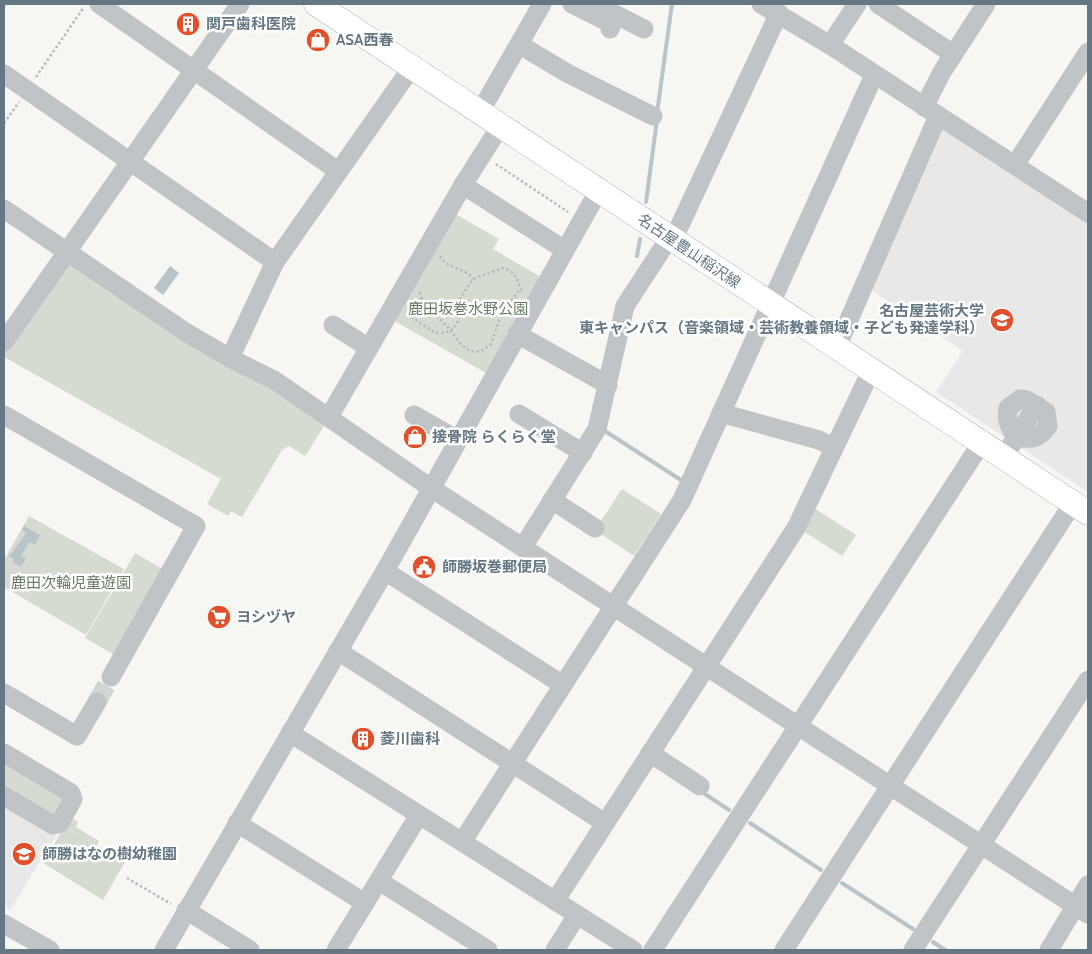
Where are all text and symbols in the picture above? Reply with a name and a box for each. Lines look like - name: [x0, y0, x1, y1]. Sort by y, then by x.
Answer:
- building icon: 関戸歯科医院: [175, 11, 201, 37]
- place label: 関戸歯科医院: [206, 15, 296, 33]
- shop icon: ASA西春: [305, 27, 331, 53]
- place label: ASA西春: [336, 31, 393, 49]
- street label: 名古屋豊山稲沢線: [634, 210, 744, 292]
- park label: 鹿田坂巻水野公園: [408, 300, 528, 318]
- place label: 名古屋芸術大学 東キャンパス（音楽領域・芸術教養領域・子ども発達学科）: [579, 302, 984, 337]
- school or university icon: 名古屋芸術大学 東キャンパス（音楽領域・芸術教養領域・子ども発達学科）: [989, 307, 1015, 333]
- shop icon: 接骨院 らくらく堂: [402, 424, 428, 450]
- place label: 接骨院 らくらく堂: [432, 428, 555, 446]
- public building icon: 師勝坂巻郵便局: [411, 554, 437, 580]
- place label: 師勝坂巻郵便局: [442, 558, 547, 576]
- park label: 鹿田次輪児童遊園: [11, 574, 131, 592]
- supermarket icon: ヨシヅヤ: [206, 604, 232, 630]
- place label: ヨシヅヤ: [236, 608, 296, 626]
- building icon: 菱川歯科: [350, 726, 376, 752]
- place label: 菱川歯科: [380, 730, 440, 748]
- school or university icon: 師勝はなの樹幼稚園: [11, 841, 37, 867]
- place label: 師勝はなの樹幼稚園: [42, 845, 177, 863]

